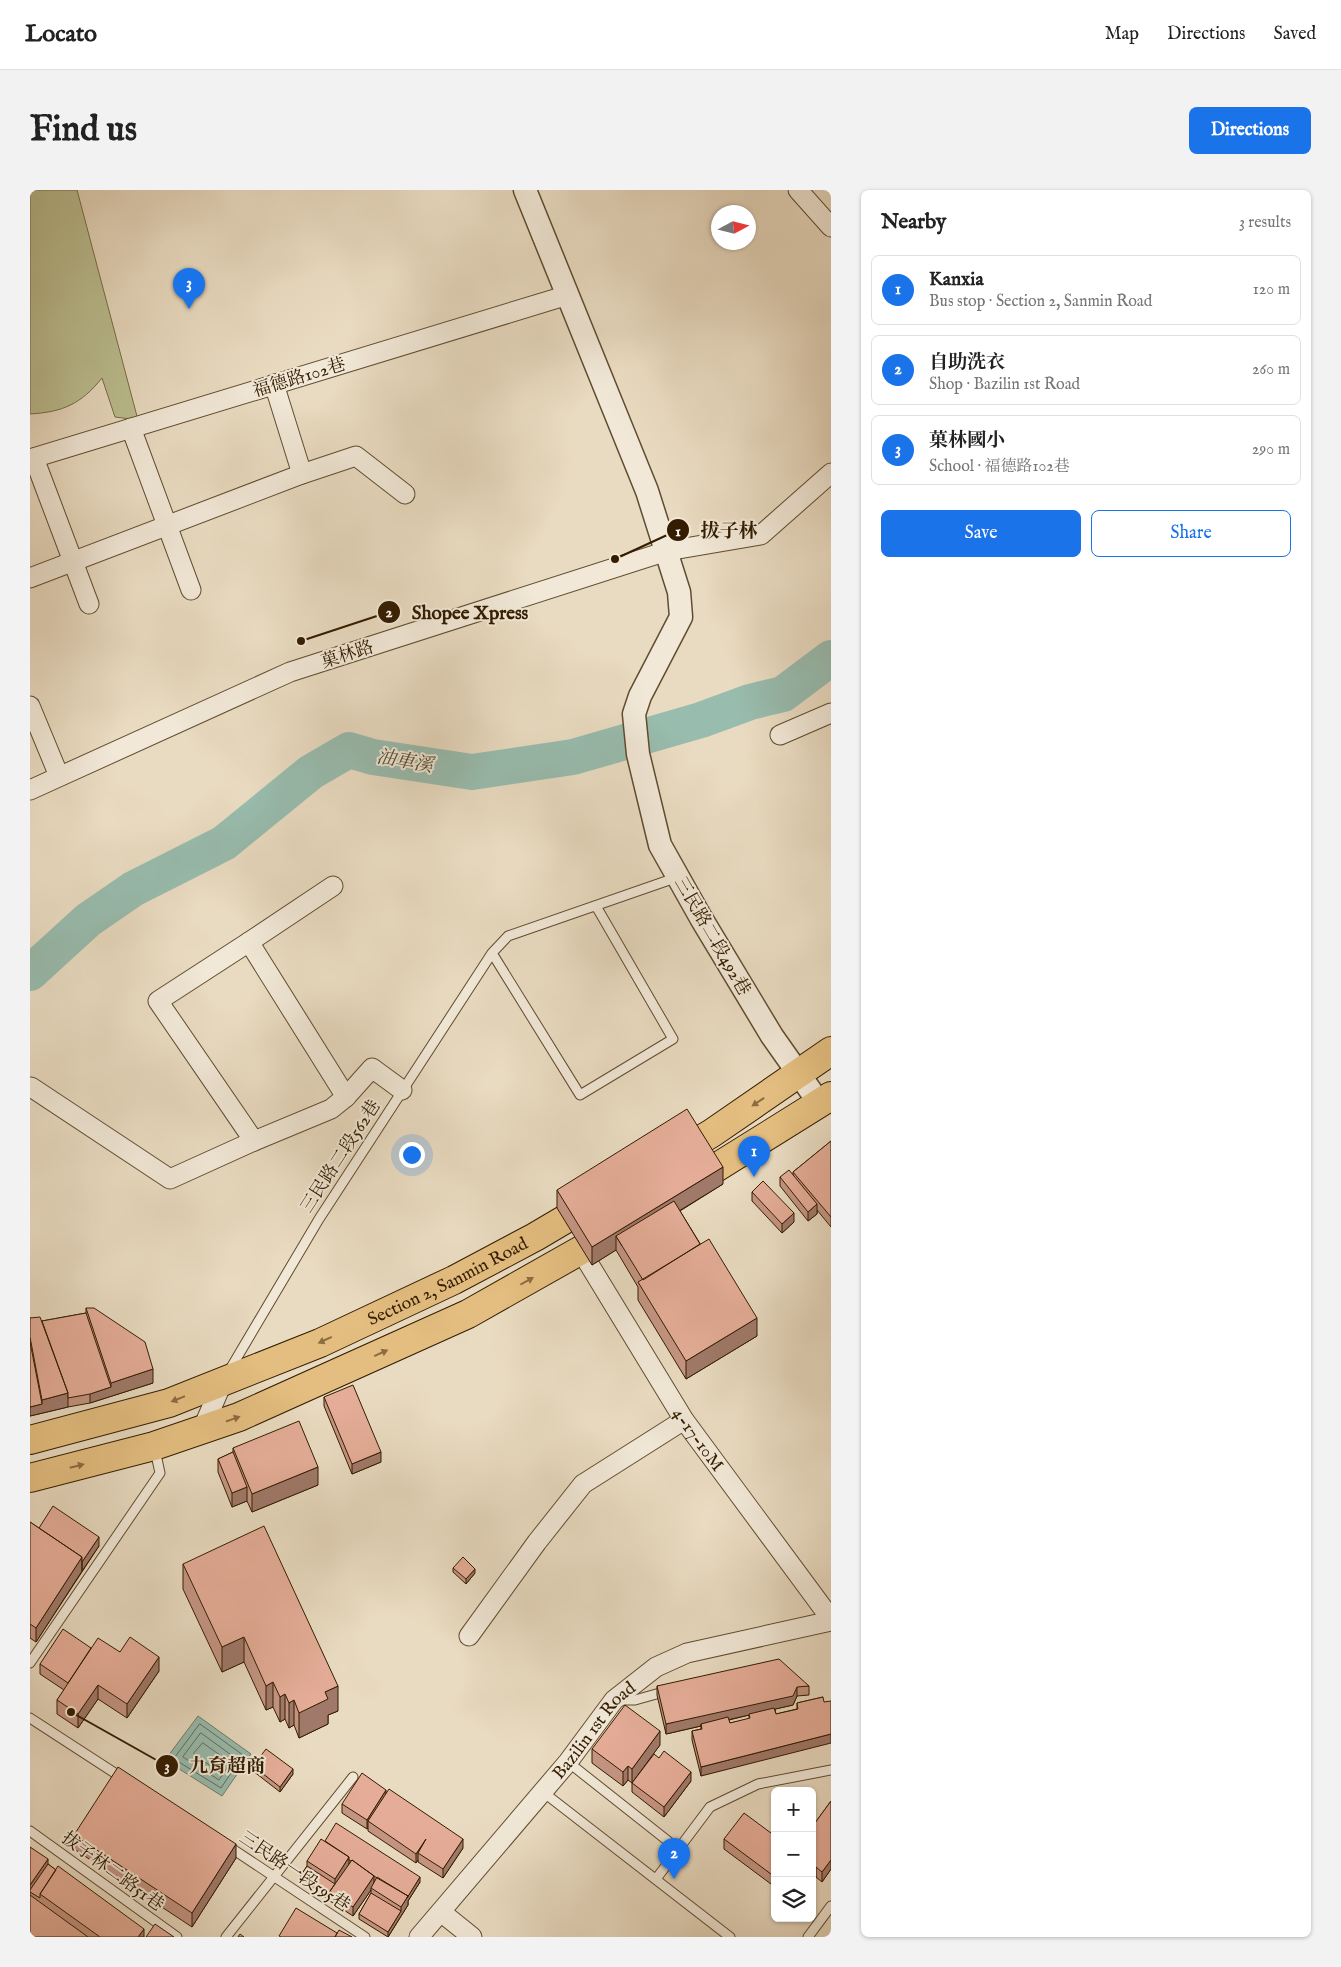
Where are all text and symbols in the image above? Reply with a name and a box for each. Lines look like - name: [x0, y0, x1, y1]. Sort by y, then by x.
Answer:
- text: Locato: [25, 19, 97, 50]
- text: Map: [1105, 23, 1139, 46]
- text: Directions: [1167, 23, 1245, 46]
- text: Saved: [1273, 23, 1316, 46]
- button: Directions: [1189, 107, 1311, 154]
- text: Find us: [30, 108, 137, 153]
- north arrow: [711, 205, 756, 250]
- text: Nearby: [881, 209, 946, 236]
- text: 3 results: [1239, 213, 1291, 233]
- pin: 3: [173, 268, 205, 309]
- text: Kanxia: [929, 268, 984, 292]
- text: 1: [895, 280, 901, 300]
- text: 120 m: [1253, 280, 1290, 300]
- text: Bus stop · Section 2, Sanmin Road: [929, 292, 1152, 312]
- text: 自助洗衣: [929, 351, 1005, 375]
- street label: 福德路102巷: [250, 353, 349, 403]
- text: 2: [894, 360, 902, 380]
- text: 260 m: [1252, 360, 1290, 380]
- text: Shop · Bazilin 1st Road: [929, 375, 1080, 395]
- text: 菓林國小: [929, 429, 1005, 453]
- text: 3: [895, 440, 901, 460]
- text: 290 m: [1252, 440, 1290, 460]
- text: School · 福德路102巷: [929, 457, 1070, 477]
- button: Save: [881, 510, 1081, 557]
- button: Share: [1091, 510, 1291, 557]
- callout: 拔子林: [666, 513, 768, 547]
- text: 拔子林: [700, 520, 758, 544]
- text: 1: [675, 522, 681, 541]
- callout: Shopee Xpress: [376, 595, 538, 629]
- text: Shopee Xpress: [412, 602, 529, 626]
- text: 2: [385, 603, 393, 622]
- street label: 菓林路: [318, 636, 377, 675]
- water label: 油車溪: [374, 745, 437, 779]
- street label: 三民路二段492巷: [668, 873, 755, 1000]
- street label: 三民路二段562巷: [296, 1096, 386, 1218]
- one-way arrow: [751, 1097, 764, 1107]
- pin: 1: [738, 1136, 770, 1177]
- your location: [399, 1142, 425, 1168]
- street label: Section 2, Sanmin Road: [364, 1233, 533, 1332]
- one-way arrow: [520, 1277, 534, 1285]
- one-way arrow: [318, 1337, 332, 1345]
- one-way arrow: [374, 1349, 388, 1357]
- one-way arrow: [171, 1396, 185, 1404]
- street label: 4-17-10M: [666, 1404, 728, 1477]
- one-way arrow: [226, 1415, 241, 1423]
- one-way arrow: [70, 1461, 85, 1469]
- street label: Bazilin 1st Road: [548, 1677, 641, 1785]
- callout: 九育超商: [154, 1749, 275, 1783]
- text: 九育超商: [189, 1755, 265, 1779]
- text: 3: [164, 1757, 170, 1776]
- map controls: [771, 1787, 816, 1922]
- button: +: [771, 1787, 816, 1832]
- street label: 拔子林二路51巷: [56, 1827, 168, 1917]
- street label: 三民路一段595巷: [234, 1827, 354, 1918]
- button: −: [771, 1832, 816, 1877]
- pin: 2: [658, 1838, 690, 1879]
- button: layers: [771, 1877, 816, 1922]

